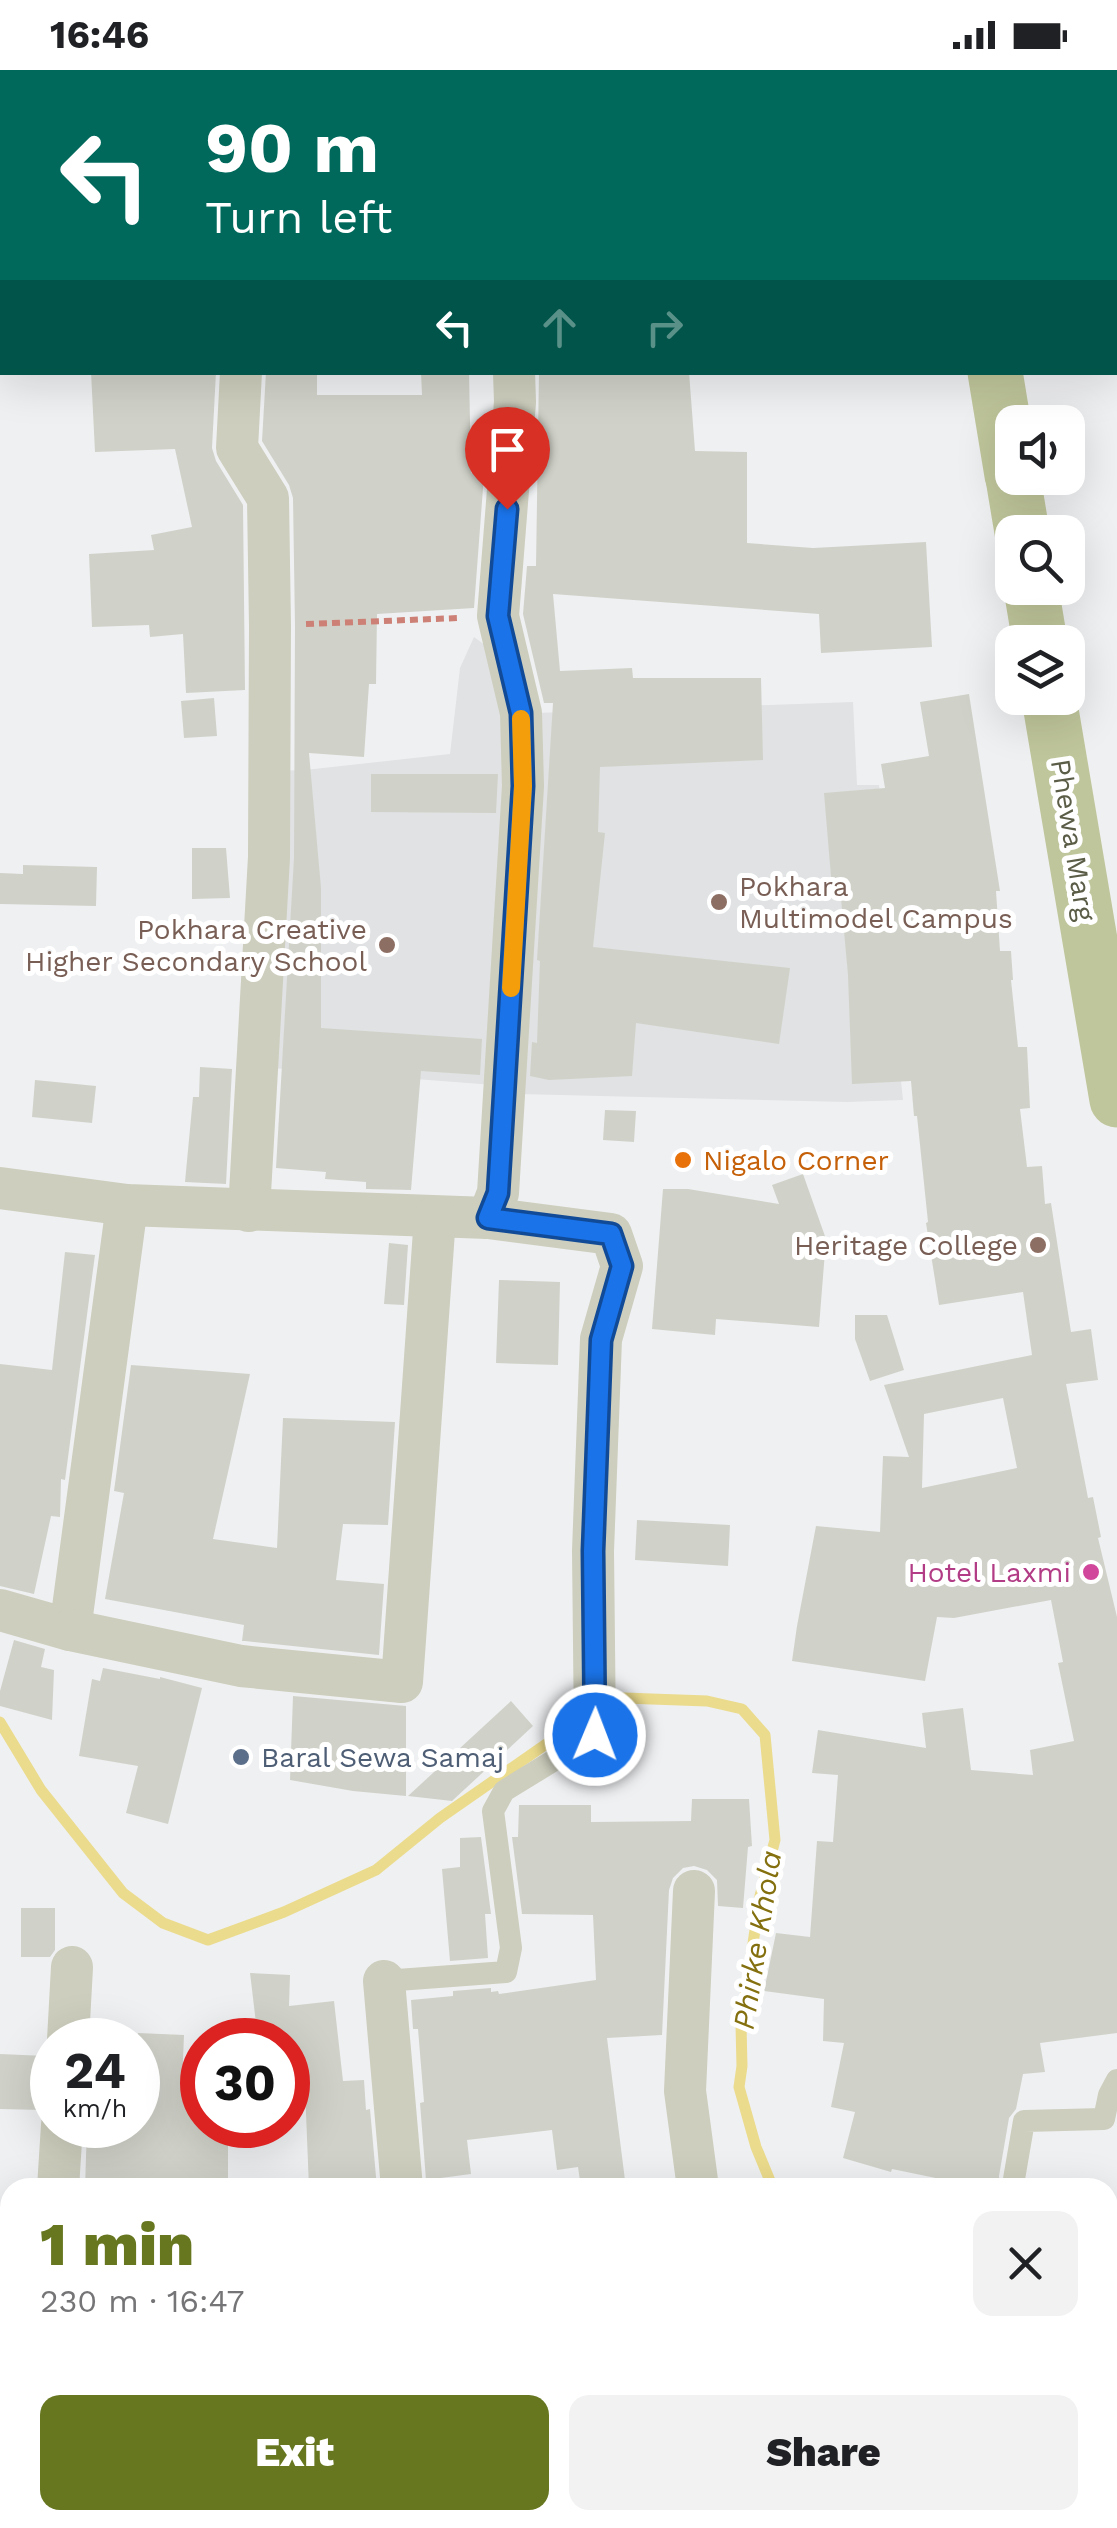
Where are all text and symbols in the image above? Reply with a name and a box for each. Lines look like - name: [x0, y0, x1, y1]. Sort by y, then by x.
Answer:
- text: 16:46: [50, 13, 149, 57]
- text: 90 m: [205, 107, 379, 189]
- icon: left: [40, 110, 170, 240]
- text: Turn left: [205, 191, 392, 244]
- icon: left: [427, 300, 482, 355]
- icon: ahead: [532, 300, 587, 355]
- icon: right: [637, 300, 692, 355]
- map controls: [995, 405, 1085, 715]
- button: sound: [995, 405, 1085, 495]
- pin: [465, 407, 550, 510]
- icon: arrive: [480, 422, 535, 477]
- button: search: [995, 515, 1085, 605]
- button: layers: [995, 625, 1085, 715]
- street label: Phewa Marg: [1044, 757, 1102, 923]
- place label: Pokhara Multimodel Campus: [739, 870, 1013, 935]
- marker: Pokhara Multimodel Campus: [708, 891, 730, 913]
- place label: Pokhara Creative Higher Secondary School: [25, 913, 367, 978]
- marker: Pokhara Creative Higher Secondary School: [376, 934, 398, 956]
- place label: Nigalo Corner: [703, 1144, 889, 1177]
- marker: Nigalo Corner: [672, 1149, 694, 1171]
- place label: Heritage College: [794, 1229, 1018, 1262]
- marker: Heritage College: [1027, 1234, 1049, 1256]
- place label: Hotel Laxmi: [907, 1556, 1071, 1589]
- marker: Hotel Laxmi: [1080, 1561, 1102, 1583]
- position arrow: [543, 1683, 647, 1787]
- place label: Baral Sewa Samaj: [261, 1741, 504, 1774]
- marker: Baral Sewa Samaj: [230, 1746, 252, 1768]
- water label: Phirke Khola: [726, 1848, 788, 2032]
- speed limit sign: 30: [180, 2018, 310, 2148]
- text: 24: [64, 2041, 126, 2100]
- text: km/h: [63, 2094, 127, 2123]
- text: 1 min: [40, 2209, 194, 2280]
- button: close: [973, 2211, 1078, 2316]
- text: 230 m · 16:47: [40, 2282, 244, 2320]
- button: Exit: [40, 2395, 549, 2510]
- button: Share: [569, 2395, 1078, 2510]

